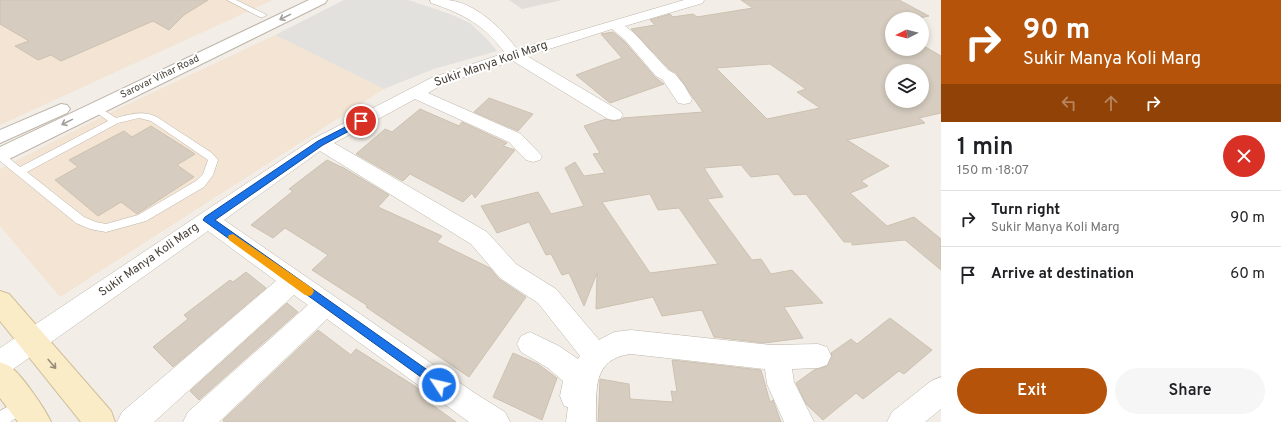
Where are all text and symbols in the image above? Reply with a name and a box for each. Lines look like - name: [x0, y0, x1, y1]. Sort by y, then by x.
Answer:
- north arrow: [885, 12, 929, 56]
- map controls: [885, 12, 929, 108]
- text: 90 m: [1023, 13, 1090, 49]
- one-way arrow: [279, 14, 291, 21]
- icon: right: [957, 16, 1009, 68]
- street label: Sukir Manya Koli Marg: [432, 37, 550, 91]
- text: Sukir Manya Koli Marg: [1023, 48, 1201, 71]
- street label: Sarovar Vihar Road: [118, 52, 202, 102]
- button: layers: [885, 64, 929, 108]
- icon: left: [1058, 92, 1080, 114]
- icon: ahead: [1100, 92, 1122, 114]
- icon: right: [1142, 92, 1164, 114]
- pin: [344, 104, 378, 138]
- icon: arrive: [350, 110, 372, 132]
- one-way arrow: [61, 119, 73, 126]
- text: 1 min: [957, 133, 1014, 163]
- button: close: [1223, 135, 1265, 177]
- text: 150 m · 18:07: [957, 163, 1029, 179]
- text: Turn right: [991, 201, 1060, 220]
- icon: right: [957, 208, 979, 230]
- text: 90 m: [1230, 209, 1265, 228]
- street label: Sukir Manya Koli Marg: [96, 219, 202, 301]
- text: Sukir Manya Koli Marg: [991, 220, 1120, 236]
- icon: arrive: [957, 264, 979, 286]
- text: Arrive at destination: [991, 265, 1134, 284]
- text: 60 m: [1230, 265, 1265, 284]
- one-way arrow: [47, 359, 56, 369]
- position arrow: [418, 364, 460, 406]
- button: Exit: [957, 368, 1107, 414]
- button: Share: [1115, 368, 1265, 414]

